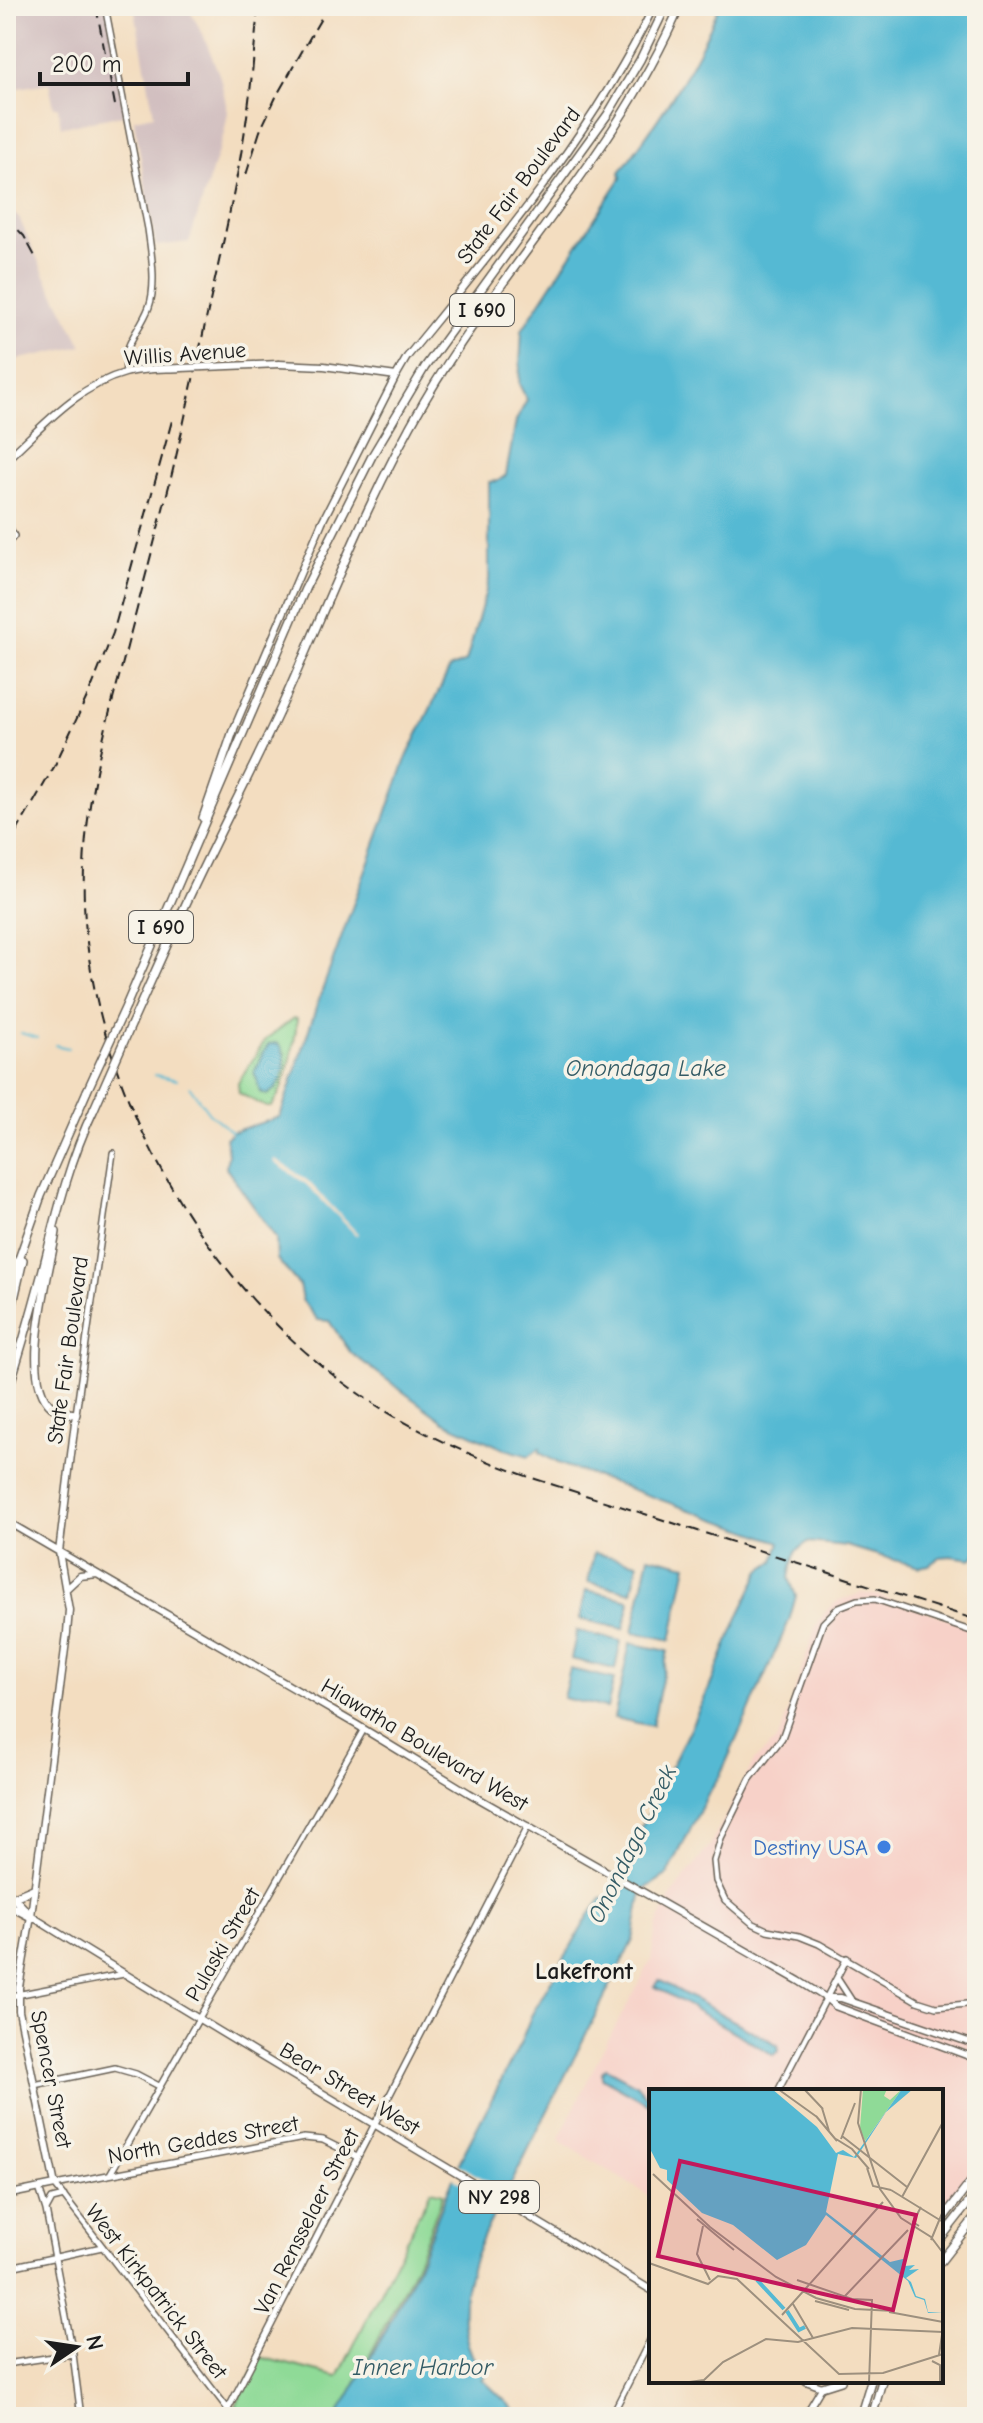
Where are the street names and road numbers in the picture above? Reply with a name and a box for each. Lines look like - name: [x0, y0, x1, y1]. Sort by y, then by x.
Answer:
- street label: State Fair Boulevard: [451, 102, 586, 269]
- road number: I 690: [450, 294, 514, 326]
- street label: Willis Avenue: [123, 337, 247, 371]
- road number: I 690: [129, 911, 193, 943]
- street label: State Fair Boulevard: [42, 1255, 94, 1446]
- street label: Hiawatha Boulevard West: [316, 1673, 533, 1817]
- street label: Pulaski Street: [180, 1882, 266, 2006]
- street label: Spencer Street: [25, 2008, 77, 2151]
- street label: Bear Street West: [275, 2037, 425, 2141]
- street label: North Geddes Street: [106, 2110, 301, 2170]
- street label: Van Rensselaer Street: [249, 2124, 365, 2319]
- road number: NY 298: [459, 2181, 539, 2213]
- street label: West Kirkpatrick Street: [80, 2199, 233, 2385]

